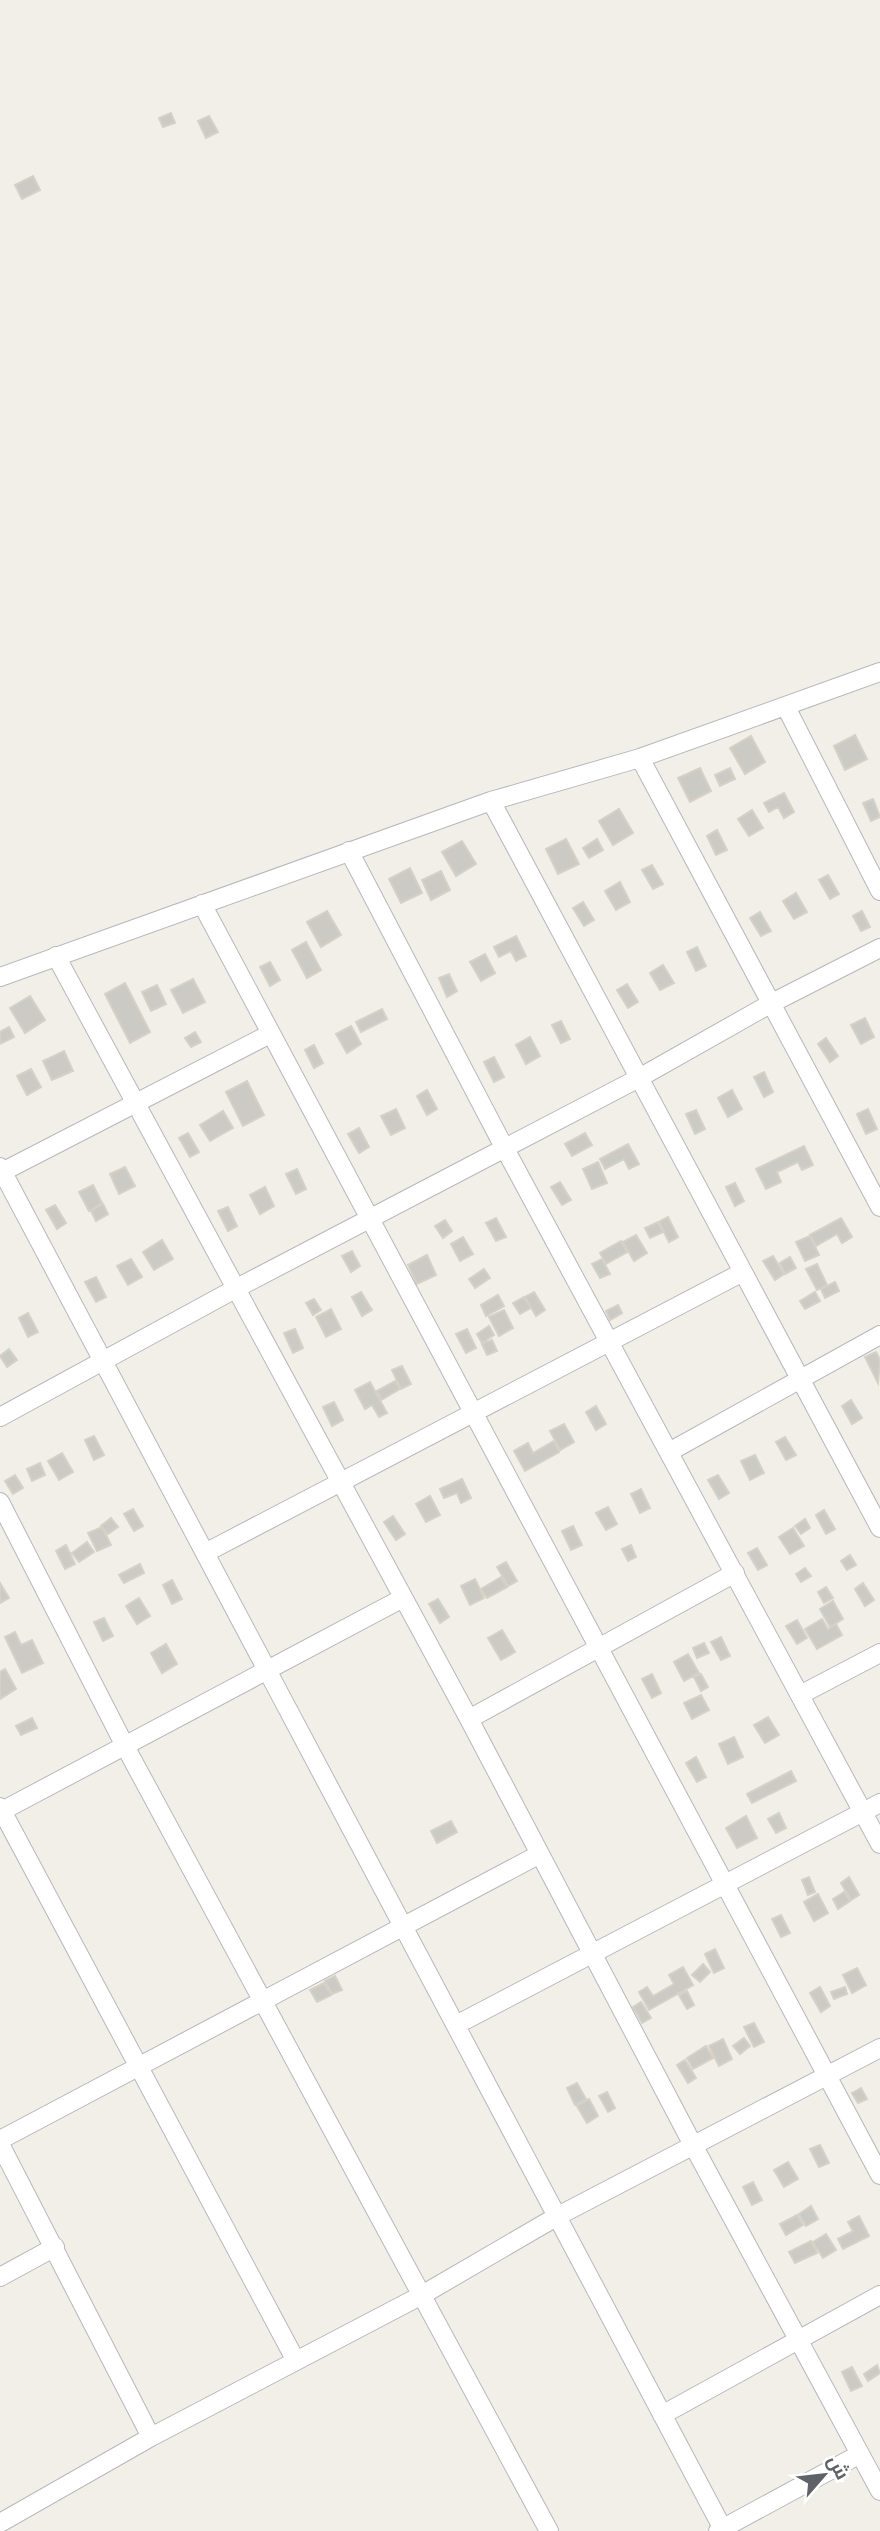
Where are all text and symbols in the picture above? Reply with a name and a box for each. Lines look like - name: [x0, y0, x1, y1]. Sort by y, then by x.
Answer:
- north arrow: [789, 2440, 859, 2510]
- text: ش: [823, 2451, 854, 2483]

